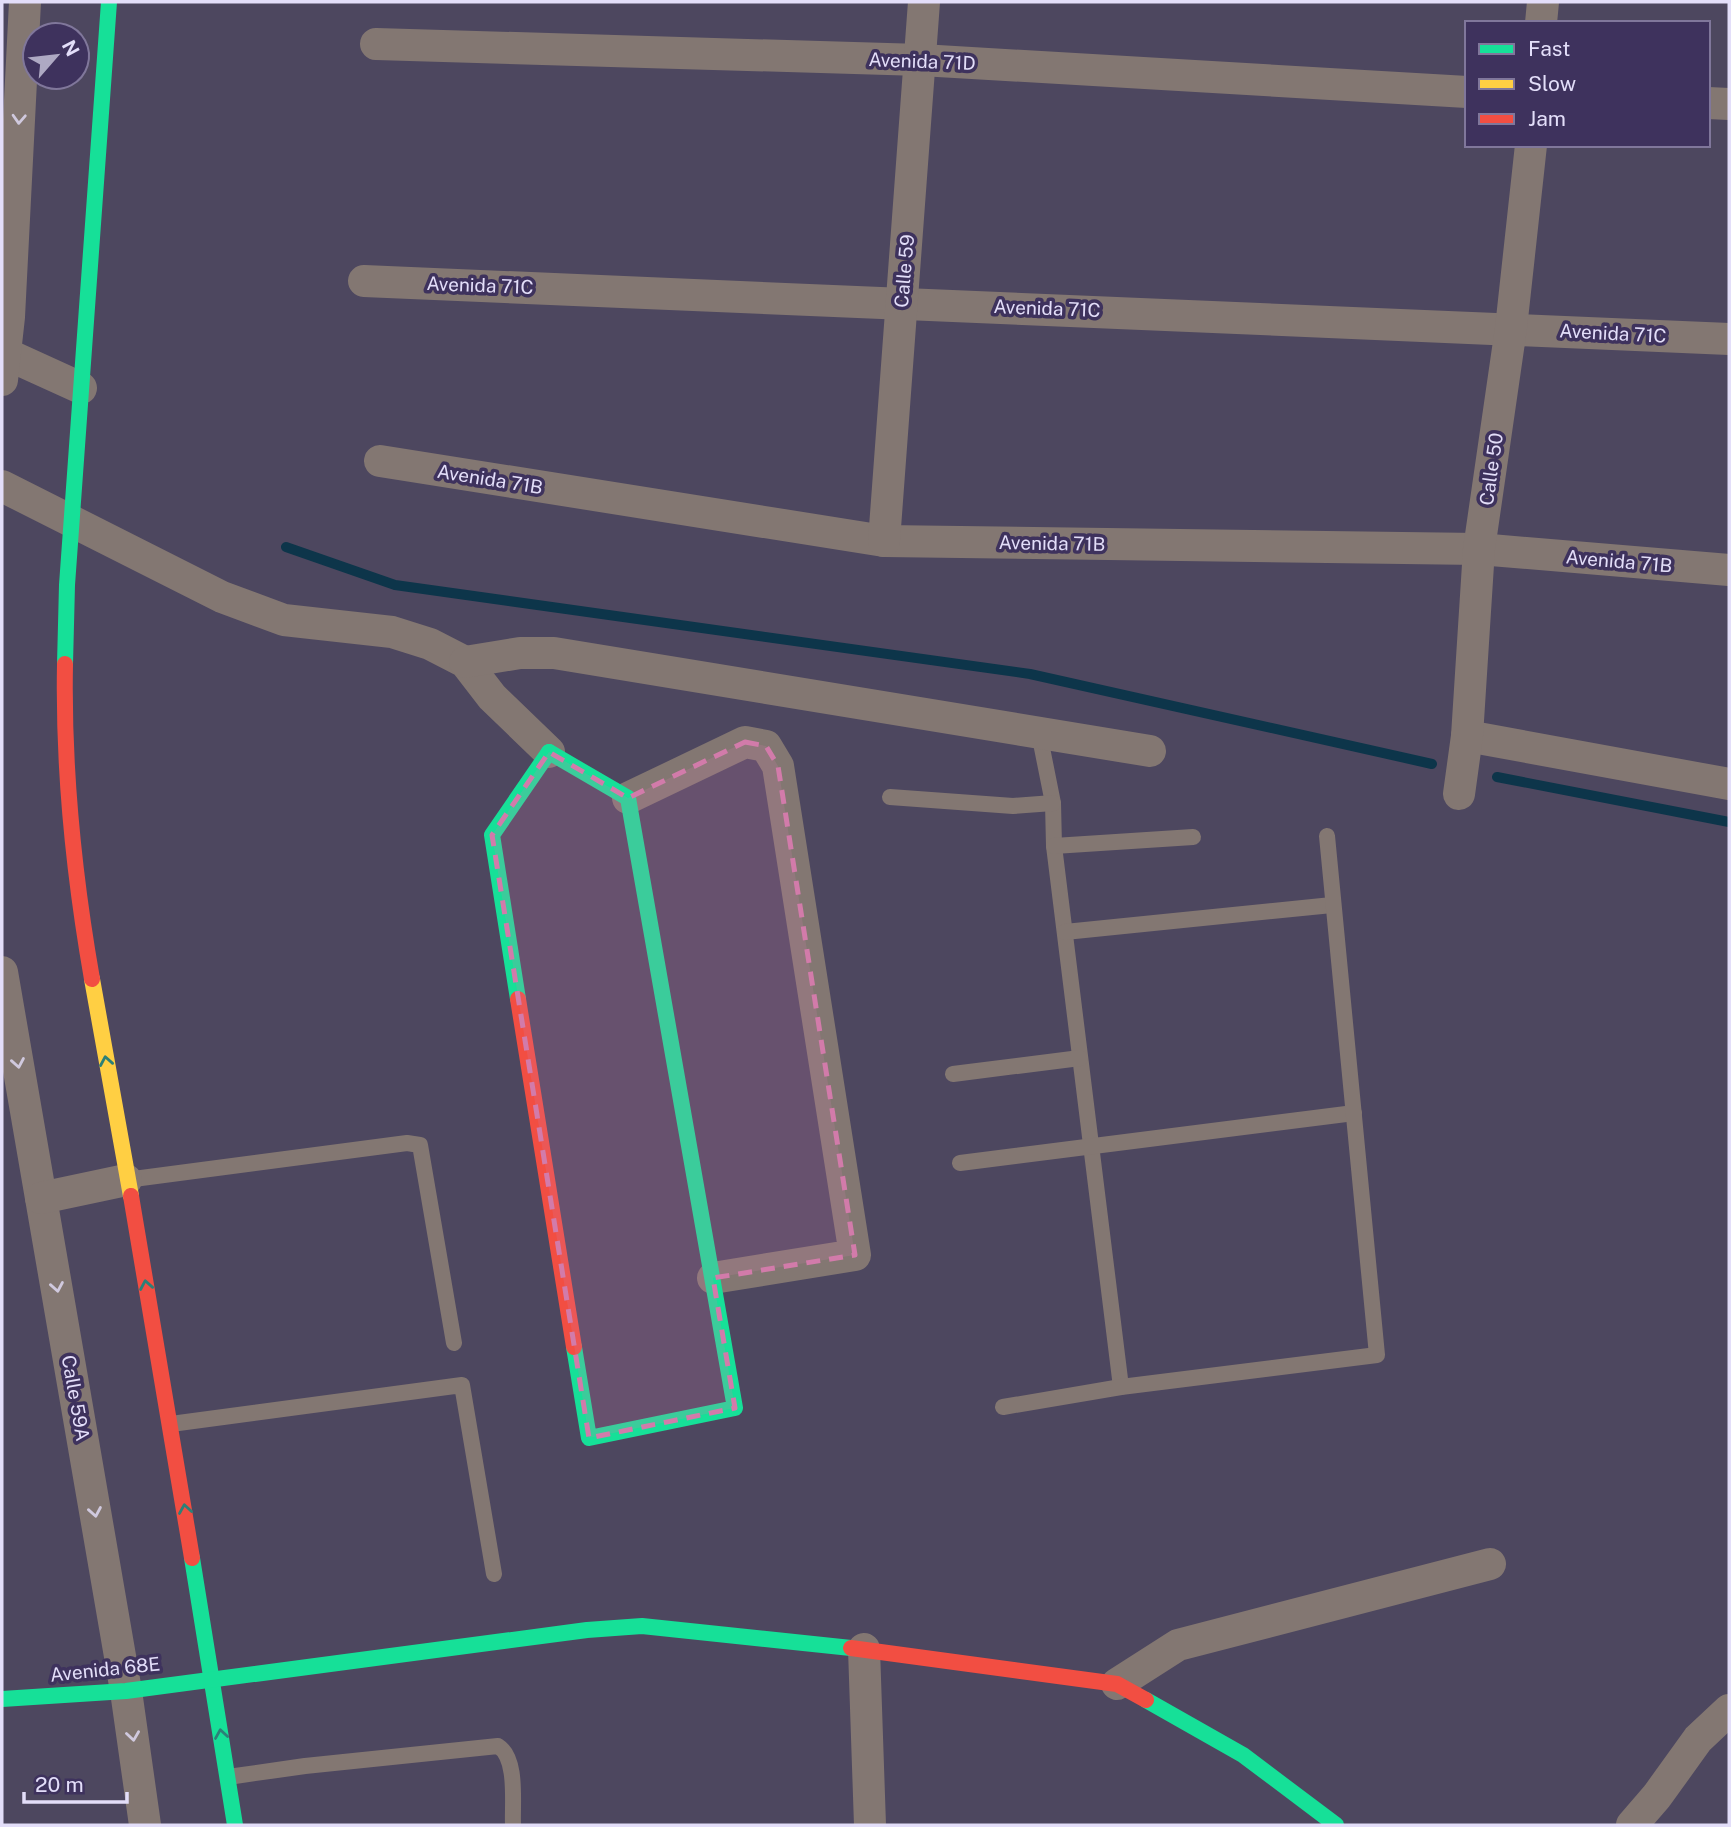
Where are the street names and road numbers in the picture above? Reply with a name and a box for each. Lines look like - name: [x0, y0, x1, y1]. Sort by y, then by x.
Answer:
- street label: Avenida 71D: [868, 48, 976, 74]
- street label: Calle 59: [890, 233, 918, 309]
- street label: Avenida 71C: [426, 272, 534, 298]
- street label: Avenida 71C: [993, 295, 1101, 321]
- street label: Avenida 71C: [1559, 319, 1667, 347]
- street label: Calle 50: [1475, 431, 1507, 507]
- street label: Avenida 71B: [435, 460, 545, 498]
- street label: Avenida 71B: [998, 531, 1106, 555]
- street label: Avenida 71B: [1565, 545, 1673, 577]
- street label: Calle 59A: [58, 1353, 94, 1443]
- street label: Avenida 68E: [49, 1652, 161, 1686]

